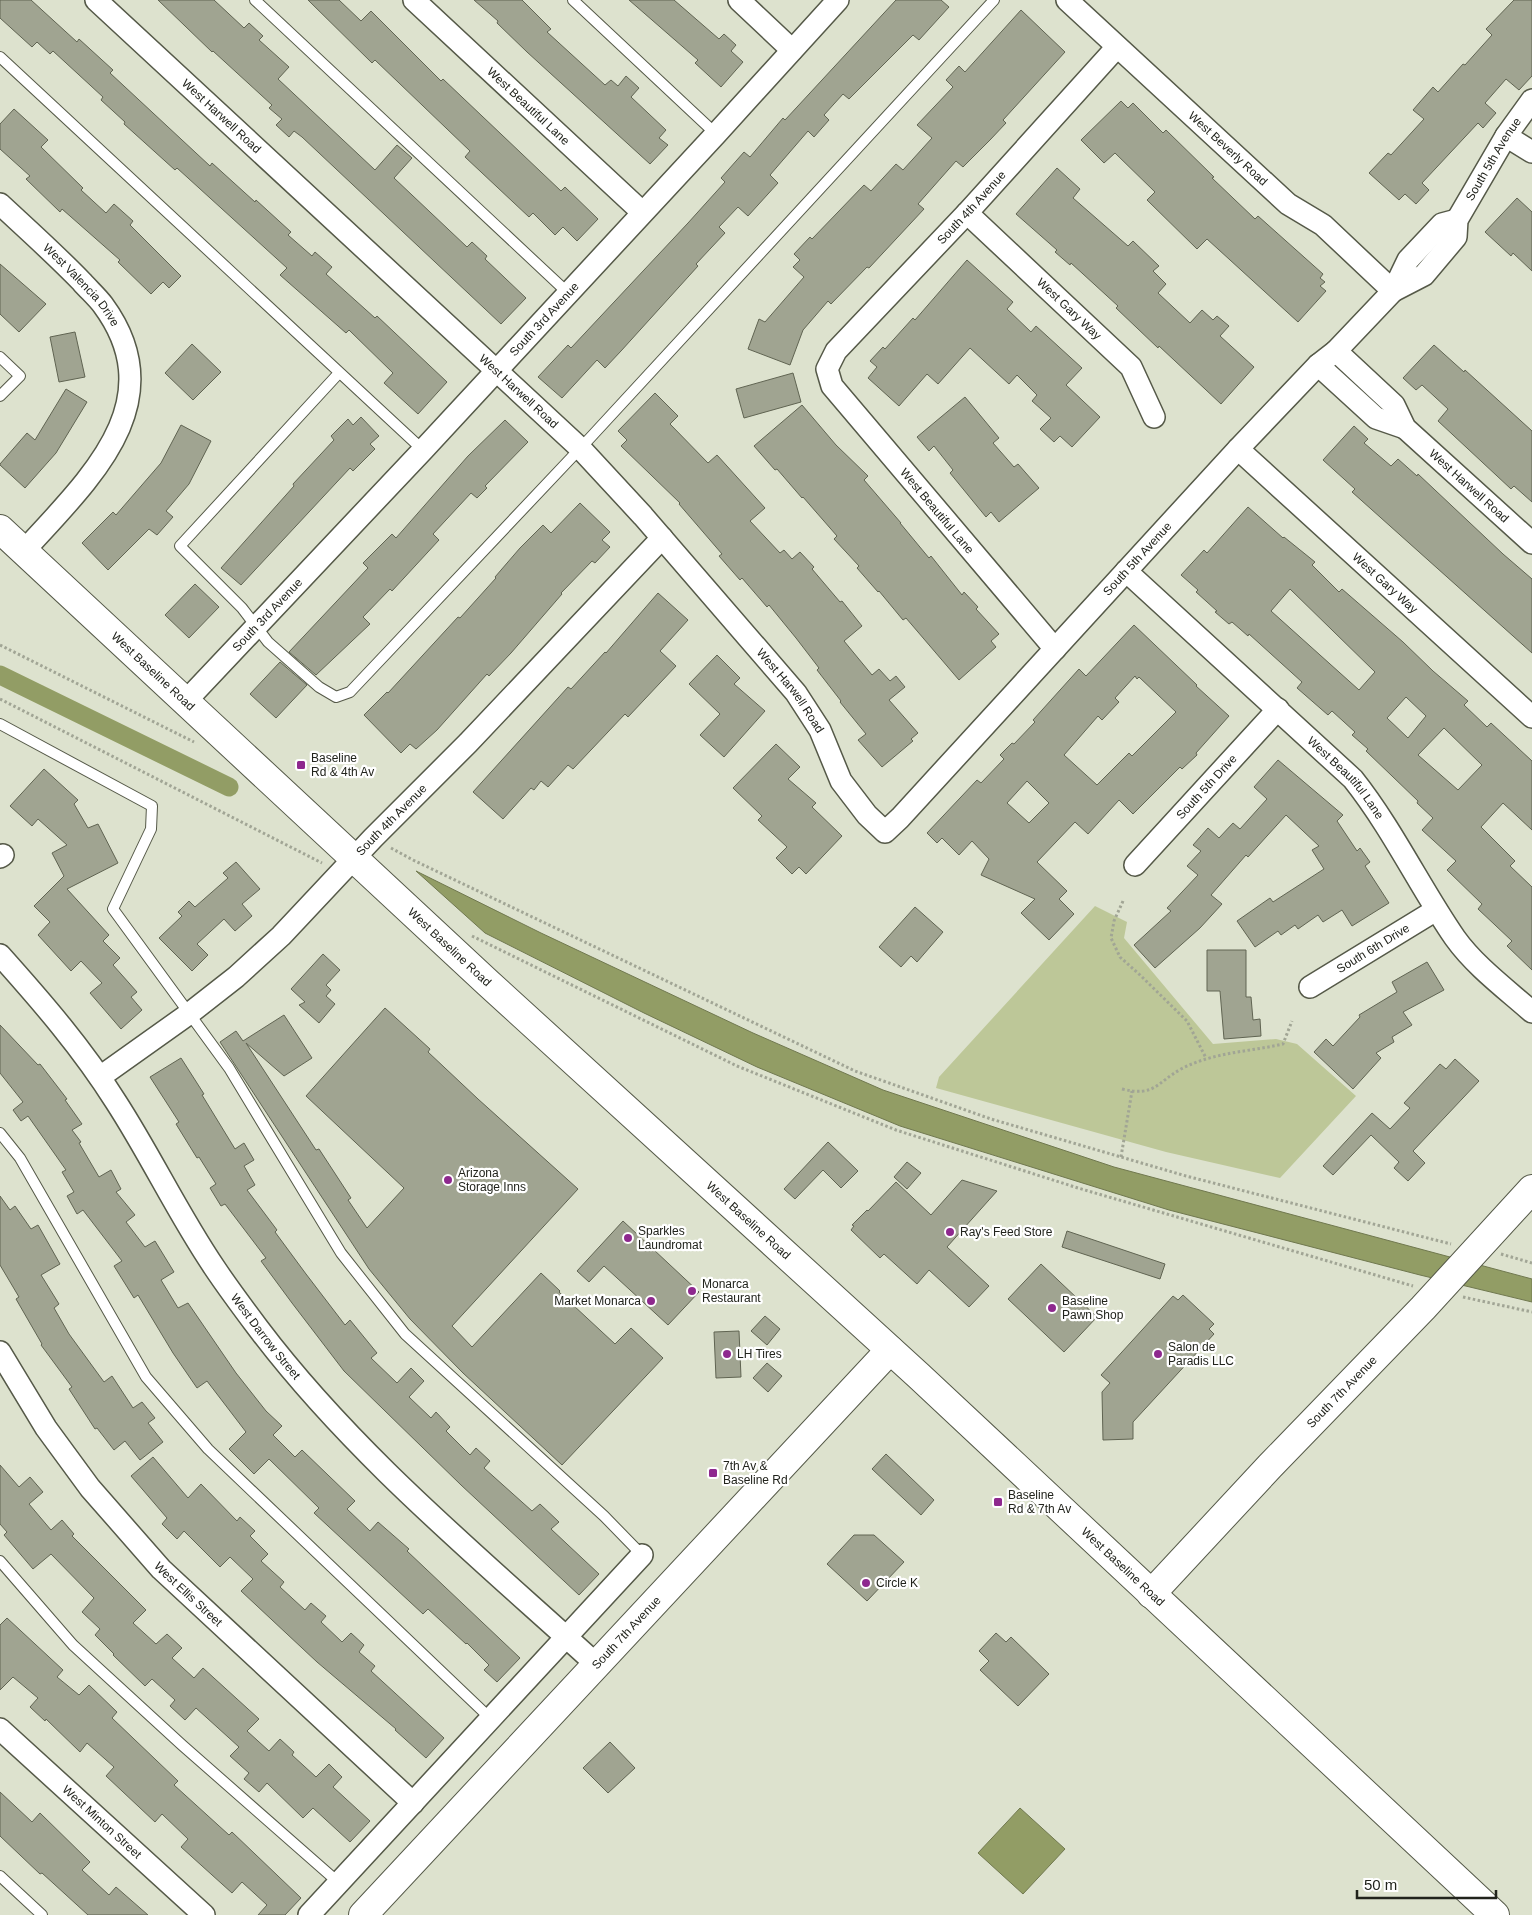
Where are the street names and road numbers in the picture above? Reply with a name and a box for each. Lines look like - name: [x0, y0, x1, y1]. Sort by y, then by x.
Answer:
- street label: West Beautiful Lane: [484, 65, 573, 148]
- street label: West Harwell Road: [179, 76, 264, 156]
- street label: West Beverly Road: [1185, 109, 1270, 188]
- street label: South 5th Avenue: [1463, 115, 1524, 203]
- street label: South 4th Avenue: [934, 168, 1009, 247]
- street label: West Valencia Drive: [40, 241, 122, 329]
- street label: West Gary Way: [1034, 275, 1104, 342]
- street label: South 3rd Avenue: [507, 279, 582, 359]
- street label: West Harwell Road: [476, 351, 561, 431]
- street label: West Harwell Road: [1426, 446, 1512, 526]
- street label: West Beautiful Lane: [897, 465, 977, 557]
- street label: South 5th Avenue: [1100, 519, 1175, 598]
- street label: West Gary Way: [1350, 550, 1421, 616]
- street label: South 3rd Avenue: [230, 575, 305, 654]
- street label: West Baseline Road: [108, 629, 198, 713]
- street label: West Harwell Road: [754, 646, 827, 736]
- street label: West Beautiful Lane: [1304, 734, 1387, 822]
- street label: South 5th Drive: [1173, 751, 1240, 822]
- street label: South 4th Avenue: [353, 781, 430, 858]
- street label: West Baseline Road: [405, 905, 494, 989]
- street label: South 6th Drive: [1334, 921, 1412, 976]
- street label: West Baseline Road: [704, 1179, 793, 1262]
- street label: West Darrow Street: [228, 1291, 304, 1383]
- street label: South 7th Avenue: [1304, 1353, 1380, 1431]
- street label: West Baseline Road: [1078, 1525, 1167, 1609]
- street label: West Ellis Street: [151, 1559, 226, 1630]
- street label: South 7th Avenue: [589, 1593, 664, 1672]
- street label: West Minton Street: [60, 1782, 145, 1862]

